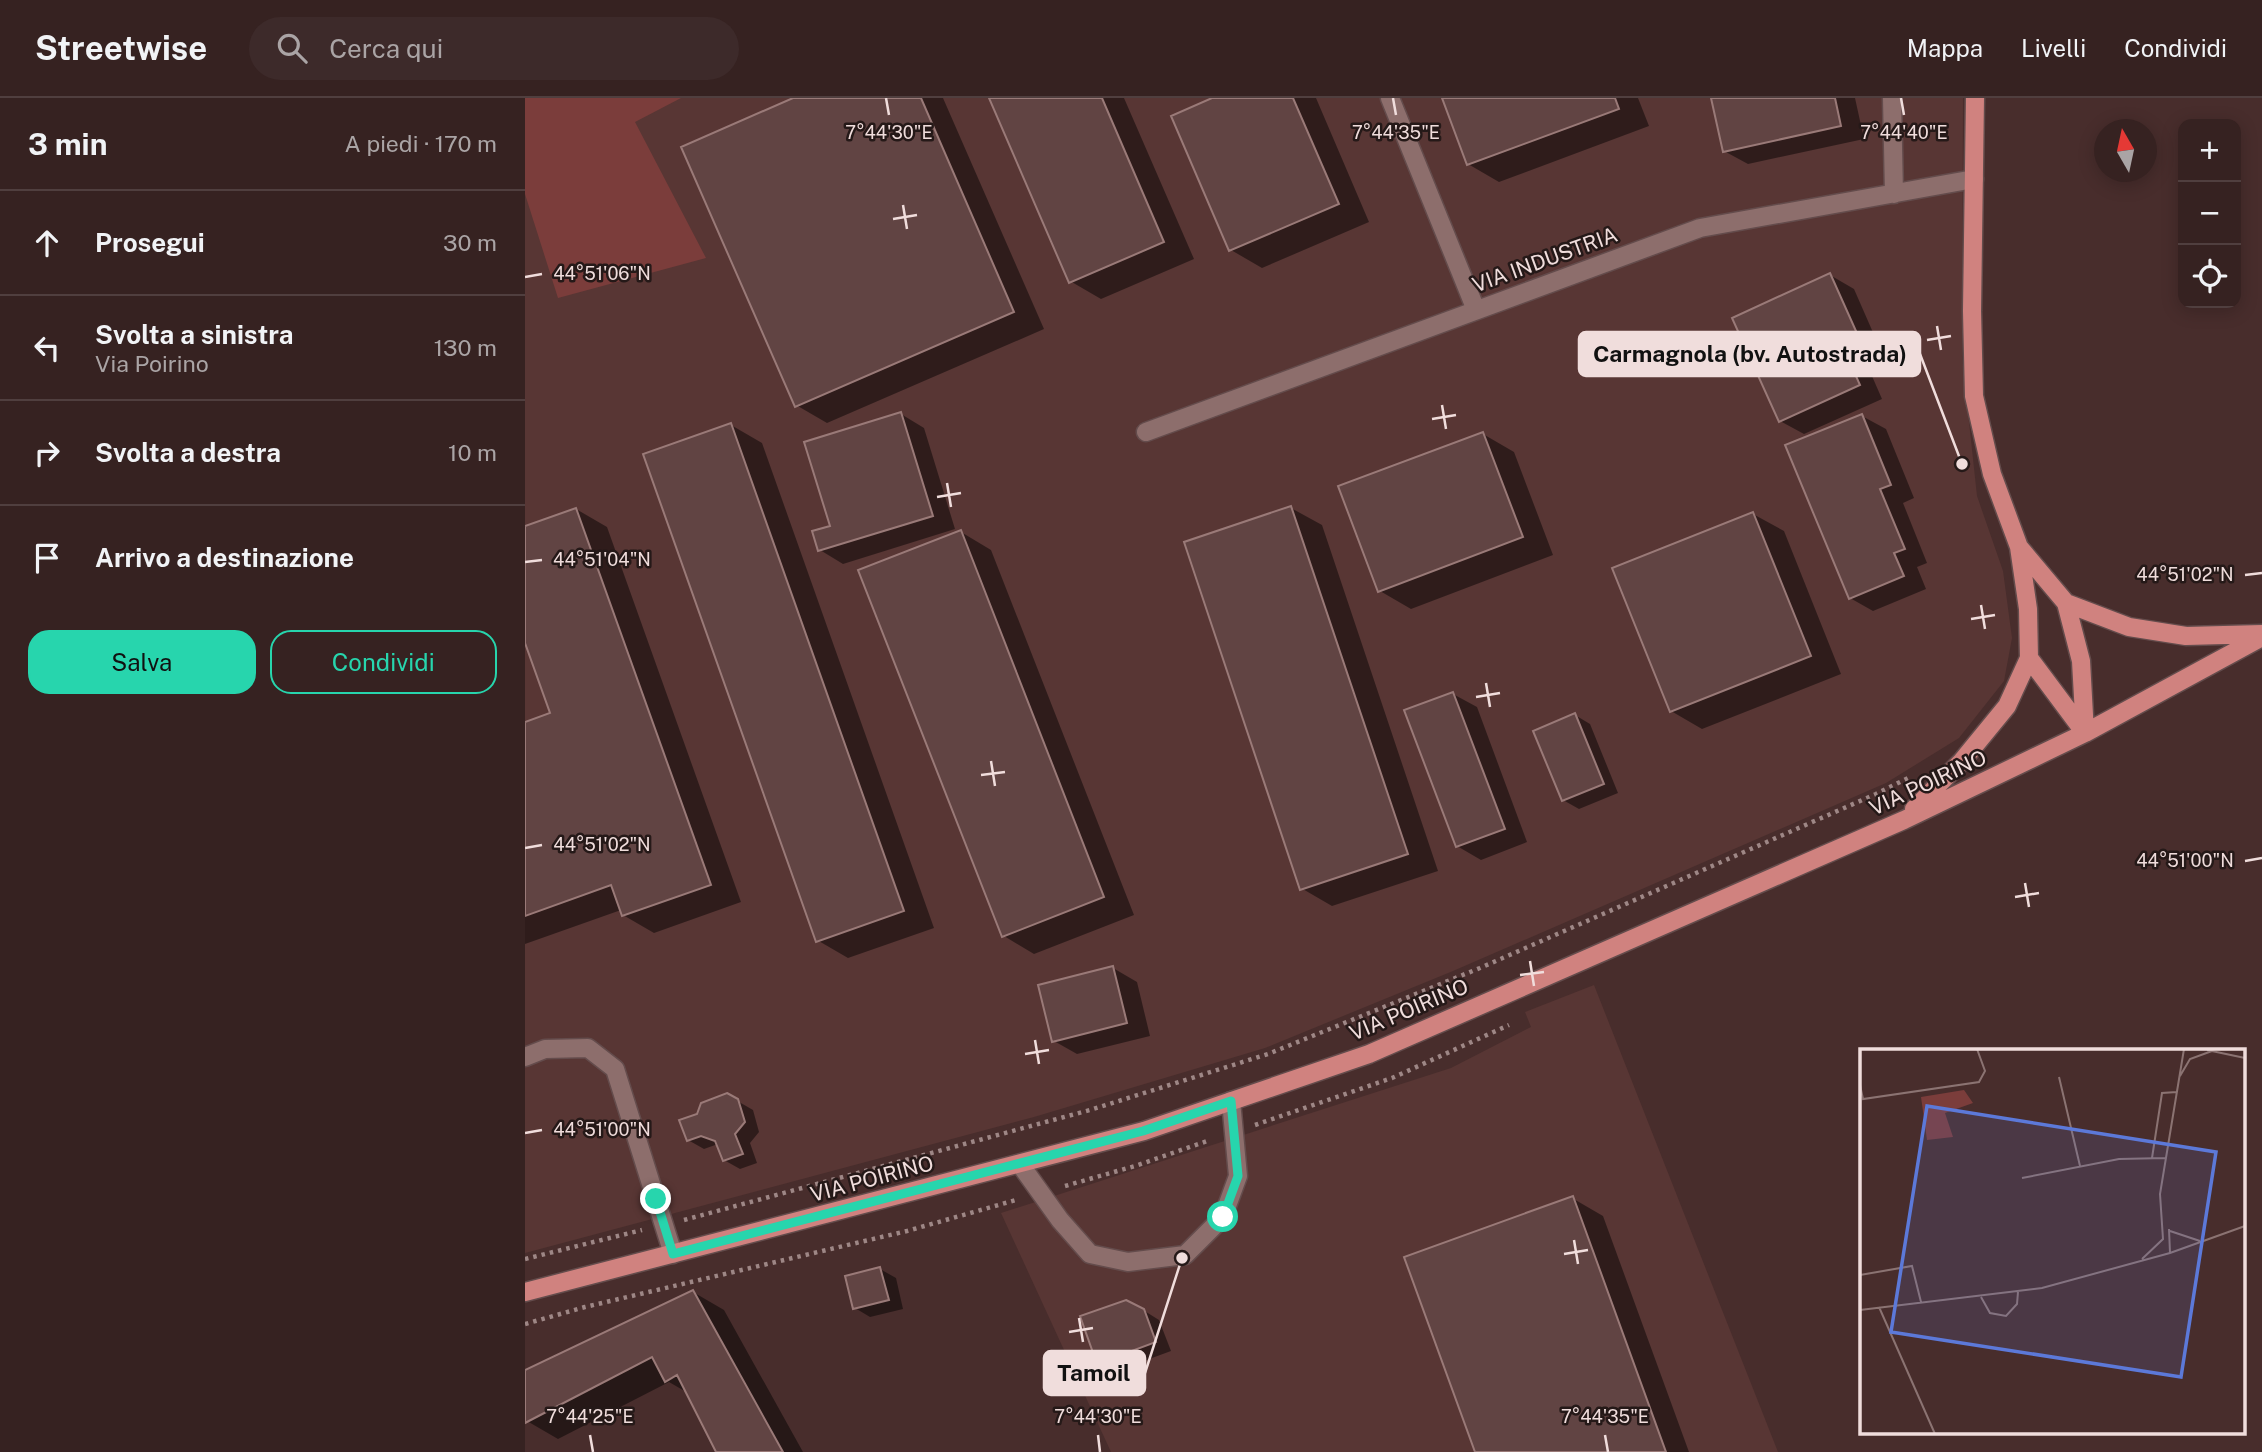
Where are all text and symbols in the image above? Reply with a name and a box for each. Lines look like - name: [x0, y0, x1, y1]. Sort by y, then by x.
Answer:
- search box: [249, 17, 739, 80]
- text: Streetwise: [35, 29, 207, 67]
- icon: search: [273, 29, 311, 67]
- text: Cerca qui: [329, 33, 443, 64]
- text: Mappa: [1907, 34, 1983, 62]
- text: Livelli: [2021, 34, 2086, 62]
- text: Condividi: [2124, 34, 2227, 62]
- north arrow: [2094, 119, 2157, 182]
- map controls: [2178, 119, 2241, 308]
- button: +: [2178, 119, 2241, 182]
- text: 7°44'30"E: [845, 122, 933, 143]
- text: 7°44'35"E: [1352, 122, 1440, 143]
- text: 7°44'40"E: [1860, 122, 1948, 143]
- text: 3 min: [28, 126, 107, 162]
- text: A piedi · 170 m: [345, 130, 497, 157]
- button: −: [2178, 182, 2241, 245]
- street label: VIA INDUSTRIA: [1469, 222, 1621, 297]
- icon: ahead: [28, 224, 66, 262]
- text: Prosegui: [95, 227, 205, 258]
- text: 30 m: [443, 229, 497, 256]
- button: locate: [2178, 245, 2241, 308]
- text: 44°51'06"N: [553, 263, 651, 284]
- text: Svolta a sinistra: [95, 319, 293, 350]
- icon: left: [28, 329, 66, 367]
- callout: Carmagnola (bv. Autostrada): [1579, 332, 1920, 376]
- text: 130 m: [434, 334, 497, 361]
- text: Carmagnola (bv. Autostrada): [1593, 340, 1907, 367]
- text: Via Poirino: [95, 350, 209, 377]
- icon: right: [28, 434, 66, 472]
- text: Svolta a destra: [95, 437, 281, 468]
- text: 10 m: [448, 439, 497, 466]
- icon: arrive: [28, 539, 66, 577]
- text: Arrivo a destinazione: [95, 542, 354, 573]
- text: 44°51'04"N: [553, 549, 651, 570]
- text: 44°51'02"N: [2136, 564, 2234, 585]
- button: Salva: [28, 630, 256, 694]
- button: Condividi: [270, 630, 497, 694]
- street label: VIA POIRINO: [1865, 745, 1990, 821]
- text: 44°51'02"N: [553, 834, 651, 855]
- text: 44°51'00"N: [2136, 850, 2234, 871]
- street label: VIA POIRINO: [1346, 973, 1472, 1046]
- inset map: [1860, 1049, 2245, 1434]
- text: 44°51'00"N: [553, 1119, 651, 1140]
- street label: VIA POIRINO: [808, 1150, 936, 1207]
- route end: [640, 1183, 671, 1214]
- route start: [1207, 1201, 1238, 1232]
- callout: Tamoil: [1044, 1351, 1145, 1395]
- text: Tamoil: [1057, 1359, 1131, 1386]
- text: 7°44'25"E: [546, 1406, 634, 1427]
- text: 7°44'30"E: [1054, 1406, 1142, 1427]
- text: 7°44'35"E: [1561, 1406, 1649, 1427]

